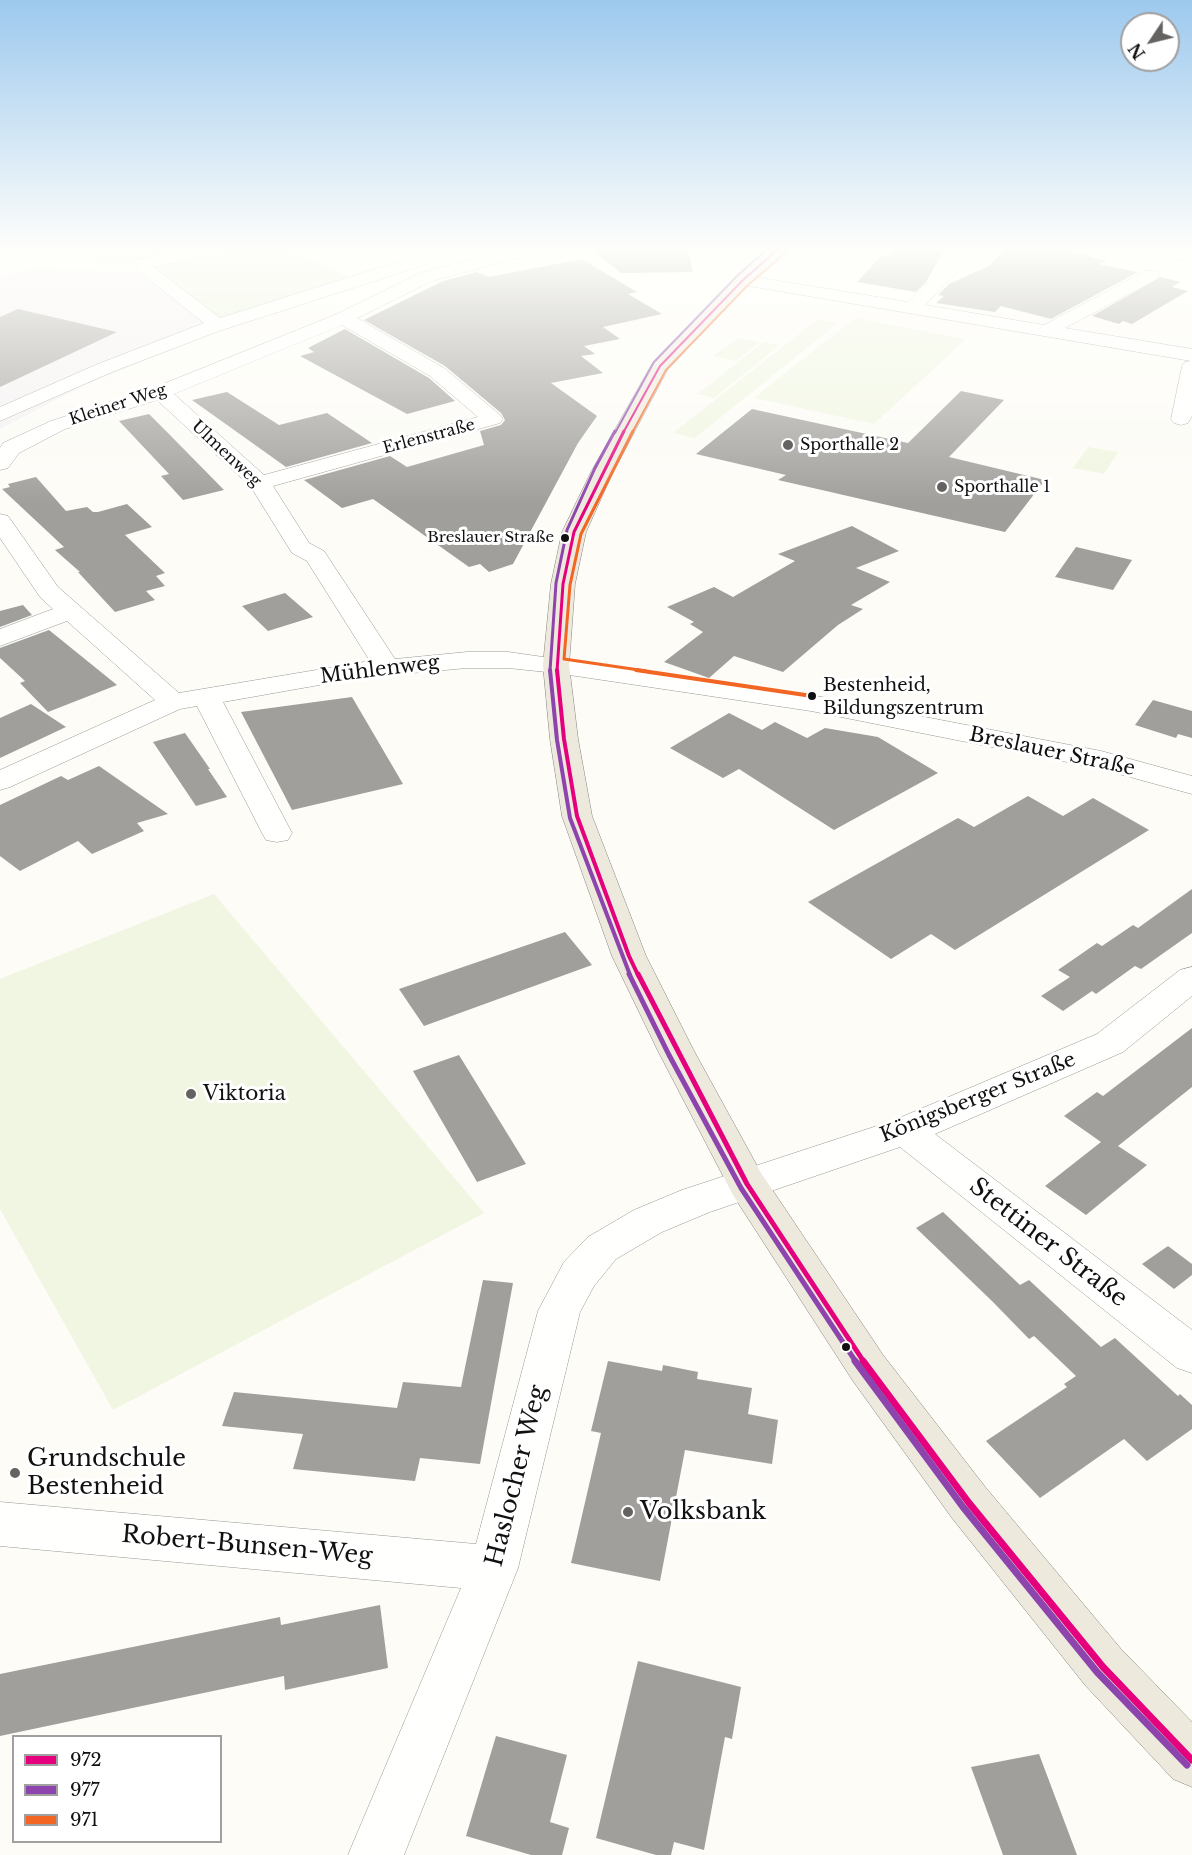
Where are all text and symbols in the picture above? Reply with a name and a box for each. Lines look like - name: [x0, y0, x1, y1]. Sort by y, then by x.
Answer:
- north arrow: [1120, 12, 1180, 72]
- text: N: [1124, 39, 1149, 63]
- street label: Kleiner Weg: [67, 380, 169, 430]
- street label: Erlenstraße: [381, 415, 477, 459]
- street label: Ulmenweg: [187, 417, 265, 491]
- place label: Sporthalle 2: [800, 435, 899, 455]
- marker: Sporthalle 2: [781, 438, 795, 452]
- place label: Sporthalle 1: [954, 477, 1050, 497]
- marker: Sporthalle 1: [935, 480, 949, 494]
- place label: Breslauer Straße: [427, 529, 554, 547]
- marker: Breslauer Straße: [559, 532, 571, 544]
- street label: Mühlenweg: [319, 651, 441, 689]
- place label: Bestenheid, Bildungszentrum: [823, 675, 984, 718]
- marker: Bestenheid, Bildungszentrum: [806, 690, 818, 702]
- street label: Breslauer Straße: [967, 723, 1137, 781]
- street label: Königsberger Straße: [877, 1048, 1079, 1148]
- place label: Viktoria: [203, 1082, 286, 1106]
- marker: Viktoria: [184, 1087, 198, 1101]
- street label: Stettiner Straße: [963, 1172, 1133, 1314]
- unlabelled marker: [840, 1341, 852, 1353]
- street label: Haslocher Weg: [481, 1382, 553, 1570]
- place label: Grundschule Bestenheid: [27, 1445, 186, 1501]
- marker: Grundschule Bestenheid: [8, 1466, 22, 1480]
- place label: Volksbank: [640, 1498, 766, 1526]
- marker: Volksbank: [621, 1505, 635, 1519]
- street label: Robert-Bunsen-Weg: [120, 1521, 374, 1571]
- legend: [12, 1735, 222, 1843]
- text: 972: [70, 1749, 102, 1771]
- text: 977: [70, 1779, 100, 1801]
- text: 971: [70, 1809, 99, 1831]

